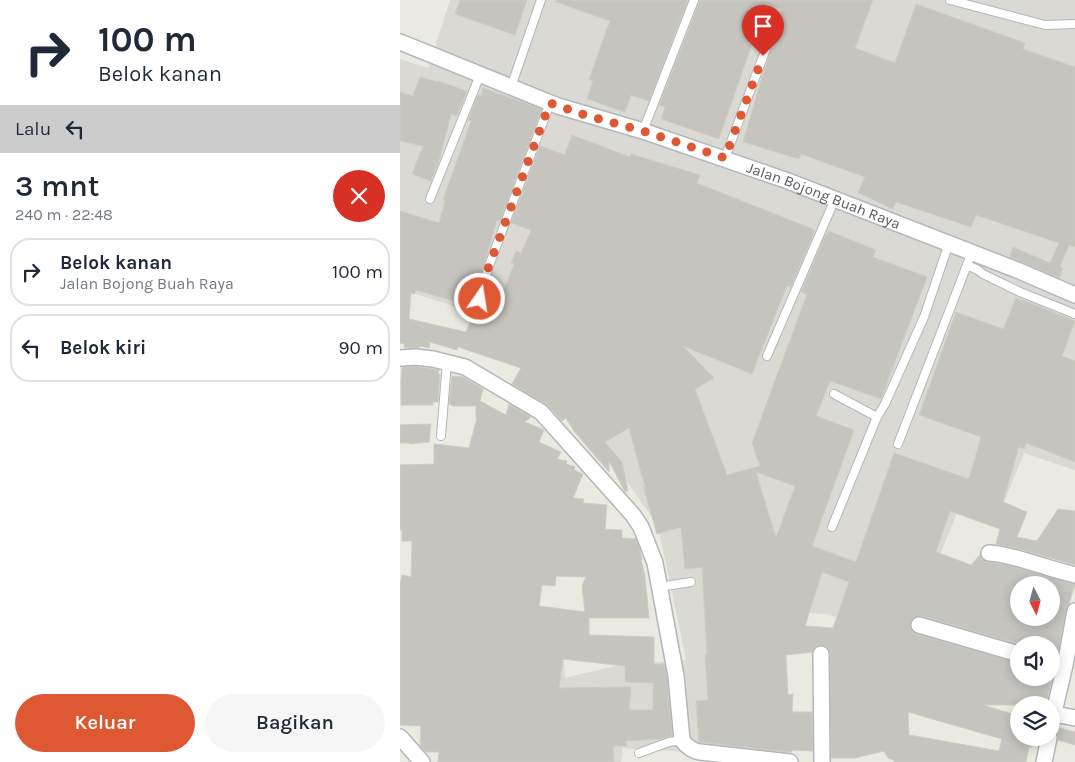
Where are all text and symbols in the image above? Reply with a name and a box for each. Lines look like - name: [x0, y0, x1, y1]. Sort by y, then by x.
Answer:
- pin: [742, 5, 784, 56]
- icon: arrive: [749, 12, 777, 40]
- text: 100 m: [98, 19, 197, 60]
- icon: right: [15, 20, 80, 85]
- text: Belok kanan: [98, 61, 222, 87]
- icon: left: [61, 115, 89, 143]
- text: Lalu: [15, 118, 51, 140]
- street label: Jalan Bojong Buah Raya: [744, 158, 903, 233]
- text: 3 mnt: [15, 168, 99, 204]
- button: close: [333, 170, 385, 222]
- text: 240 m · 22:48: [15, 205, 113, 224]
- text: Belok kanan: [60, 252, 172, 274]
- icon: right: [17, 258, 45, 286]
- text: 100 m: [332, 261, 383, 283]
- position arrow: [453, 272, 505, 324]
- text: Jalan Bojong Buah Raya: [60, 274, 234, 293]
- icon: left: [17, 334, 45, 362]
- text: Belok kiri: [60, 337, 146, 359]
- text: 90 m: [338, 337, 383, 359]
- north arrow: [1010, 576, 1060, 626]
- map controls: [1010, 576, 1060, 746]
- button: sound: [1010, 636, 1060, 686]
- button: Keluar: [15, 694, 195, 752]
- button: Bagikan: [205, 694, 385, 752]
- button: layers: [1010, 696, 1060, 746]

